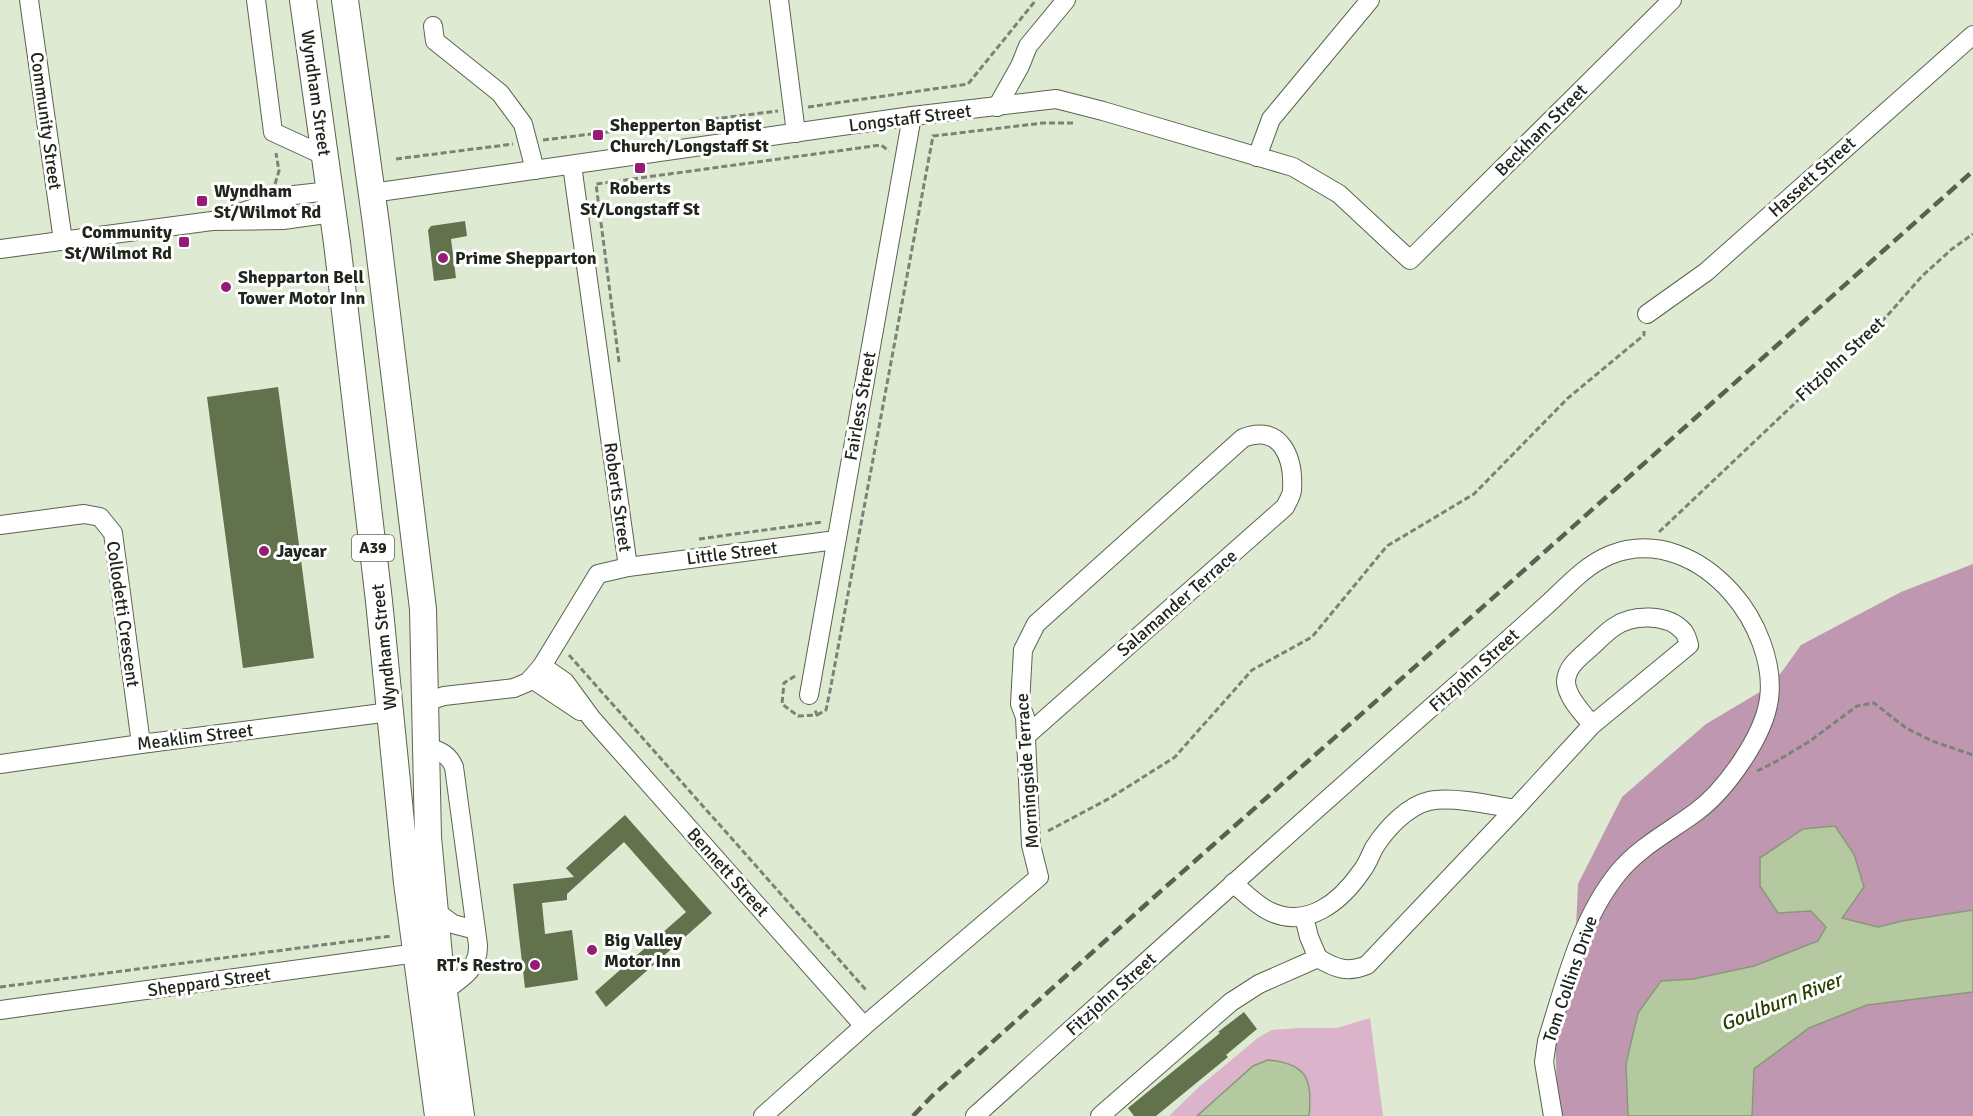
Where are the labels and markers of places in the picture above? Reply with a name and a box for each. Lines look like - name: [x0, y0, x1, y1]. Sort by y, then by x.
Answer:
- place label: Shepperton Baptist Church/Longstaff St: [610, 114, 769, 157]
- marker: Shepperton Baptist Church/Longstaff St: [591, 128, 605, 142]
- marker: Roberts St/Longstaff St: [633, 161, 647, 175]
- place label: Roberts St/Longstaff St: [580, 177, 700, 220]
- place label: Wyndham St/Wilmot Rd: [214, 180, 322, 223]
- marker: Wyndham St/Wilmot Rd: [195, 194, 209, 208]
- place label: Community St/Wilmot Rd: [65, 221, 172, 264]
- marker: Community St/Wilmot Rd: [177, 235, 191, 249]
- place label: Prime Shepparton: [455, 247, 597, 269]
- marker: Prime Shepparton: [436, 251, 450, 265]
- place label: Shepparton Bell Tower Motor Inn: [238, 266, 366, 309]
- marker: Shepparton Bell Tower Motor Inn: [219, 280, 233, 294]
- place label: Jaycar: [276, 540, 328, 562]
- marker: Jaycar: [257, 544, 271, 558]
- place label: Big Valley Motor Inn: [604, 929, 682, 972]
- marker: Big Valley Motor Inn: [585, 943, 599, 957]
- place label: RT's Restro: [436, 954, 523, 976]
- marker: RT's Restro: [528, 958, 542, 972]

